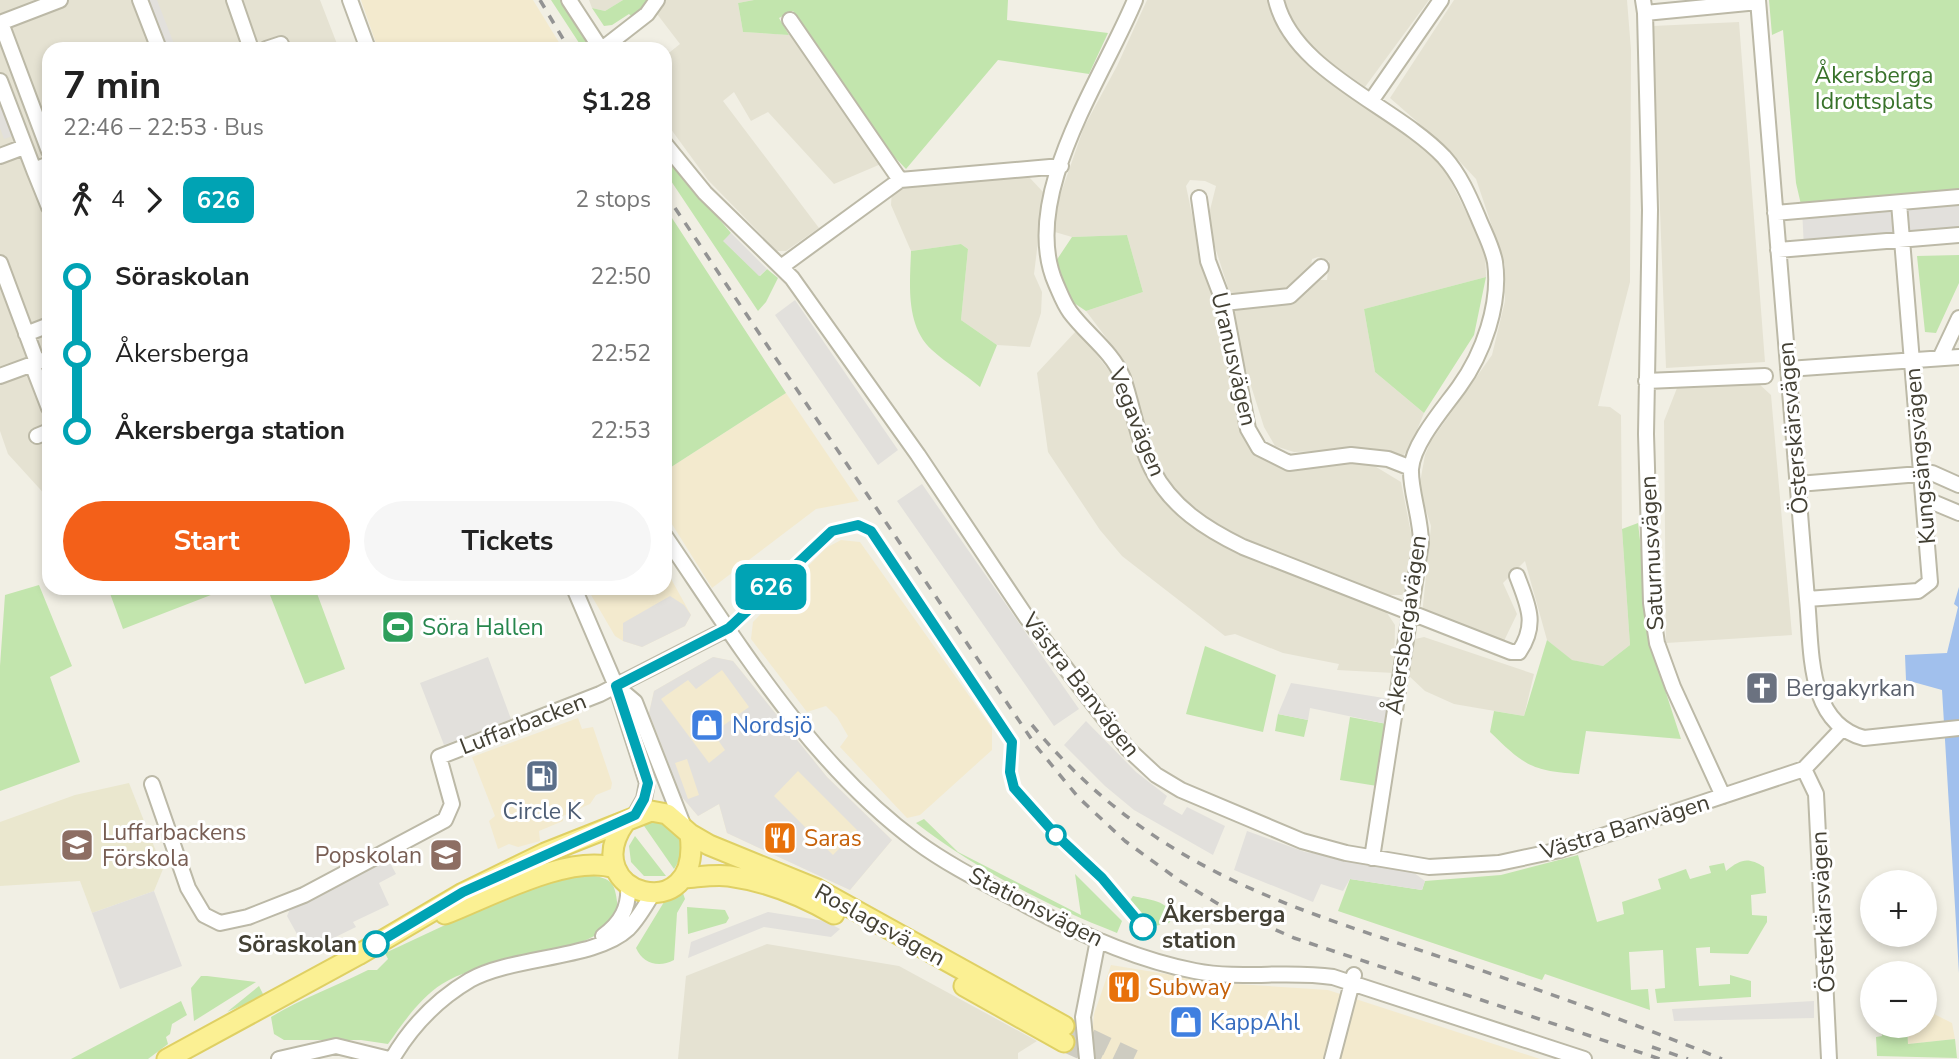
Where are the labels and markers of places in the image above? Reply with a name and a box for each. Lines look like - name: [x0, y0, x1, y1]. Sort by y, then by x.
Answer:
- sports icon: Söra Hallen: [379, 608, 417, 646]
- place label: Söra Hallen: [422, 612, 544, 643]
- church icon: Bergakyrkan: [1743, 669, 1781, 707]
- place label: Bergakyrkan: [1786, 673, 1915, 704]
- shop icon: Nordsjö: [688, 706, 726, 744]
- place label: Nordsjö: [732, 710, 813, 741]
- fuel station icon: Circle K: [523, 757, 561, 795]
- place label: Circle K: [503, 796, 582, 827]
- place label: Luffarbackens Förskola: [102, 817, 246, 874]
- restaurant icon: Saras: [761, 819, 799, 857]
- place label: Saras: [804, 823, 862, 854]
- unlabelled marker: [1046, 825, 1066, 845]
- school or university icon: Luffarbackens Förskola: [58, 826, 96, 864]
- school or university icon: Popskolan: [427, 836, 465, 874]
- place label: Popskolan: [315, 840, 422, 871]
- place label: Åkersberga station: [1162, 897, 1285, 956]
- marker: Åkersberga station: [1130, 914, 1156, 940]
- place label: Söraskolan: [238, 929, 357, 960]
- marker: Söraskolan: [363, 931, 389, 957]
- restaurant icon: Subway: [1105, 968, 1143, 1006]
- place label: Subway: [1148, 972, 1231, 1003]
- shop icon: KappAhl: [1167, 1003, 1205, 1041]
- place label: KappAhl: [1210, 1007, 1300, 1038]

